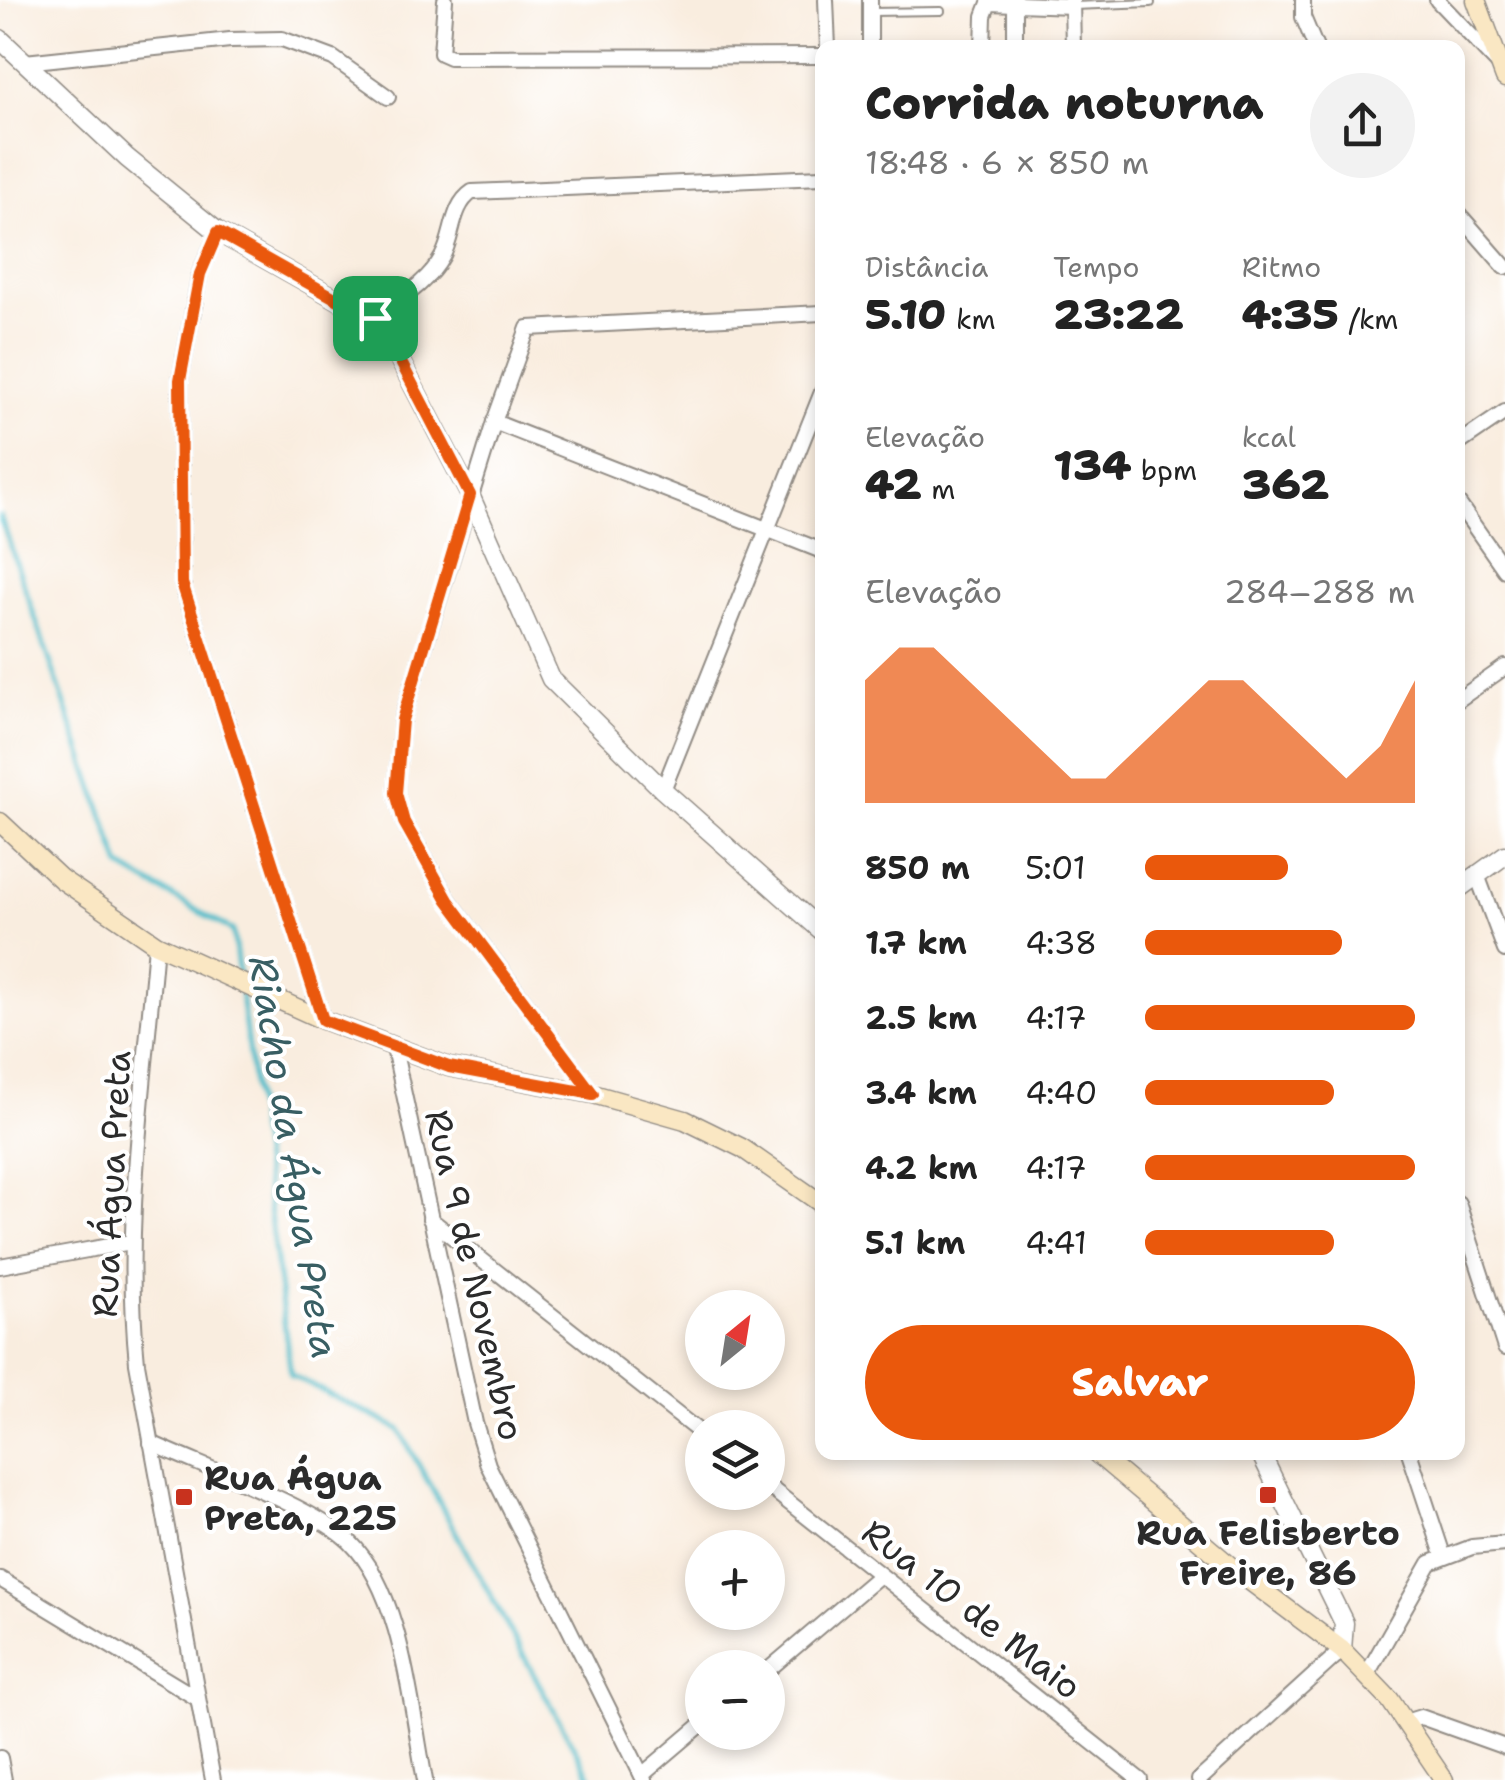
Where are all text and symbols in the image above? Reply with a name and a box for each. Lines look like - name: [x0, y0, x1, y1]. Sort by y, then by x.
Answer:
- text: Corrida noturna: [865, 73, 1264, 133]
- button: share: [1310, 73, 1415, 178]
- text: 18:48 · 6 × 850 m: [865, 141, 1149, 184]
- text: Distância: [865, 248, 988, 286]
- text: Tempo: [1053, 248, 1140, 286]
- text: Ritmo: [1242, 248, 1321, 286]
- pin: [333, 276, 418, 361]
- text: 5.10: [865, 286, 946, 342]
- text: 23:22: [1053, 286, 1184, 342]
- text: 4:35: [1242, 286, 1339, 342]
- icon: arrive: [348, 291, 403, 346]
- text: km: [946, 300, 996, 338]
- text: /km: [1339, 300, 1399, 338]
- text: Elevação: [865, 418, 985, 456]
- text: kcal: [1242, 418, 1296, 456]
- text: 134: [1053, 437, 1131, 493]
- text: bpm: [1131, 451, 1197, 489]
- text: 42: [865, 456, 922, 512]
- text: 362: [1242, 456, 1329, 512]
- text: m: [922, 470, 955, 508]
- text: Elevação: [865, 570, 1002, 613]
- text: 284–288 m: [1224, 570, 1415, 613]
- text: 850 m: [865, 846, 970, 889]
- text: 5:01: [1025, 846, 1086, 889]
- text: 1.7 km: [865, 921, 967, 964]
- text: 4:38: [1025, 921, 1097, 964]
- water label: Riacho da Água Preta: [237, 952, 351, 1362]
- text: 2.5 km: [865, 996, 977, 1039]
- text: 4:17: [1025, 996, 1087, 1039]
- street label: Rua Água Preta: [81, 1049, 141, 1319]
- text: 3.4 km: [865, 1071, 977, 1114]
- text: 4:40: [1025, 1071, 1098, 1114]
- street label: Rua 9 de Novembro: [414, 1105, 536, 1445]
- text: 4.2 km: [865, 1146, 978, 1189]
- text: 4:17: [1025, 1146, 1087, 1189]
- text: 5.1 km: [865, 1221, 965, 1264]
- text: 4:41: [1025, 1221, 1087, 1264]
- north arrow: [685, 1290, 785, 1390]
- map controls: [685, 1290, 785, 1750]
- button: Salvar: [865, 1325, 1415, 1440]
- button: layers: [685, 1410, 785, 1510]
- place label: Rua Água Preta, 225: [204, 1454, 397, 1541]
- marker: Rua Felisberto Freire, 86: [1257, 1484, 1279, 1506]
- marker: Rua Água Preta, 225: [173, 1486, 195, 1508]
- street label: Rua 10 de Maio: [853, 1508, 1091, 1710]
- place label: Rua Felisberto Freire, 86: [1136, 1509, 1400, 1596]
- button: +: [685, 1530, 785, 1630]
- button: −: [685, 1650, 785, 1750]

